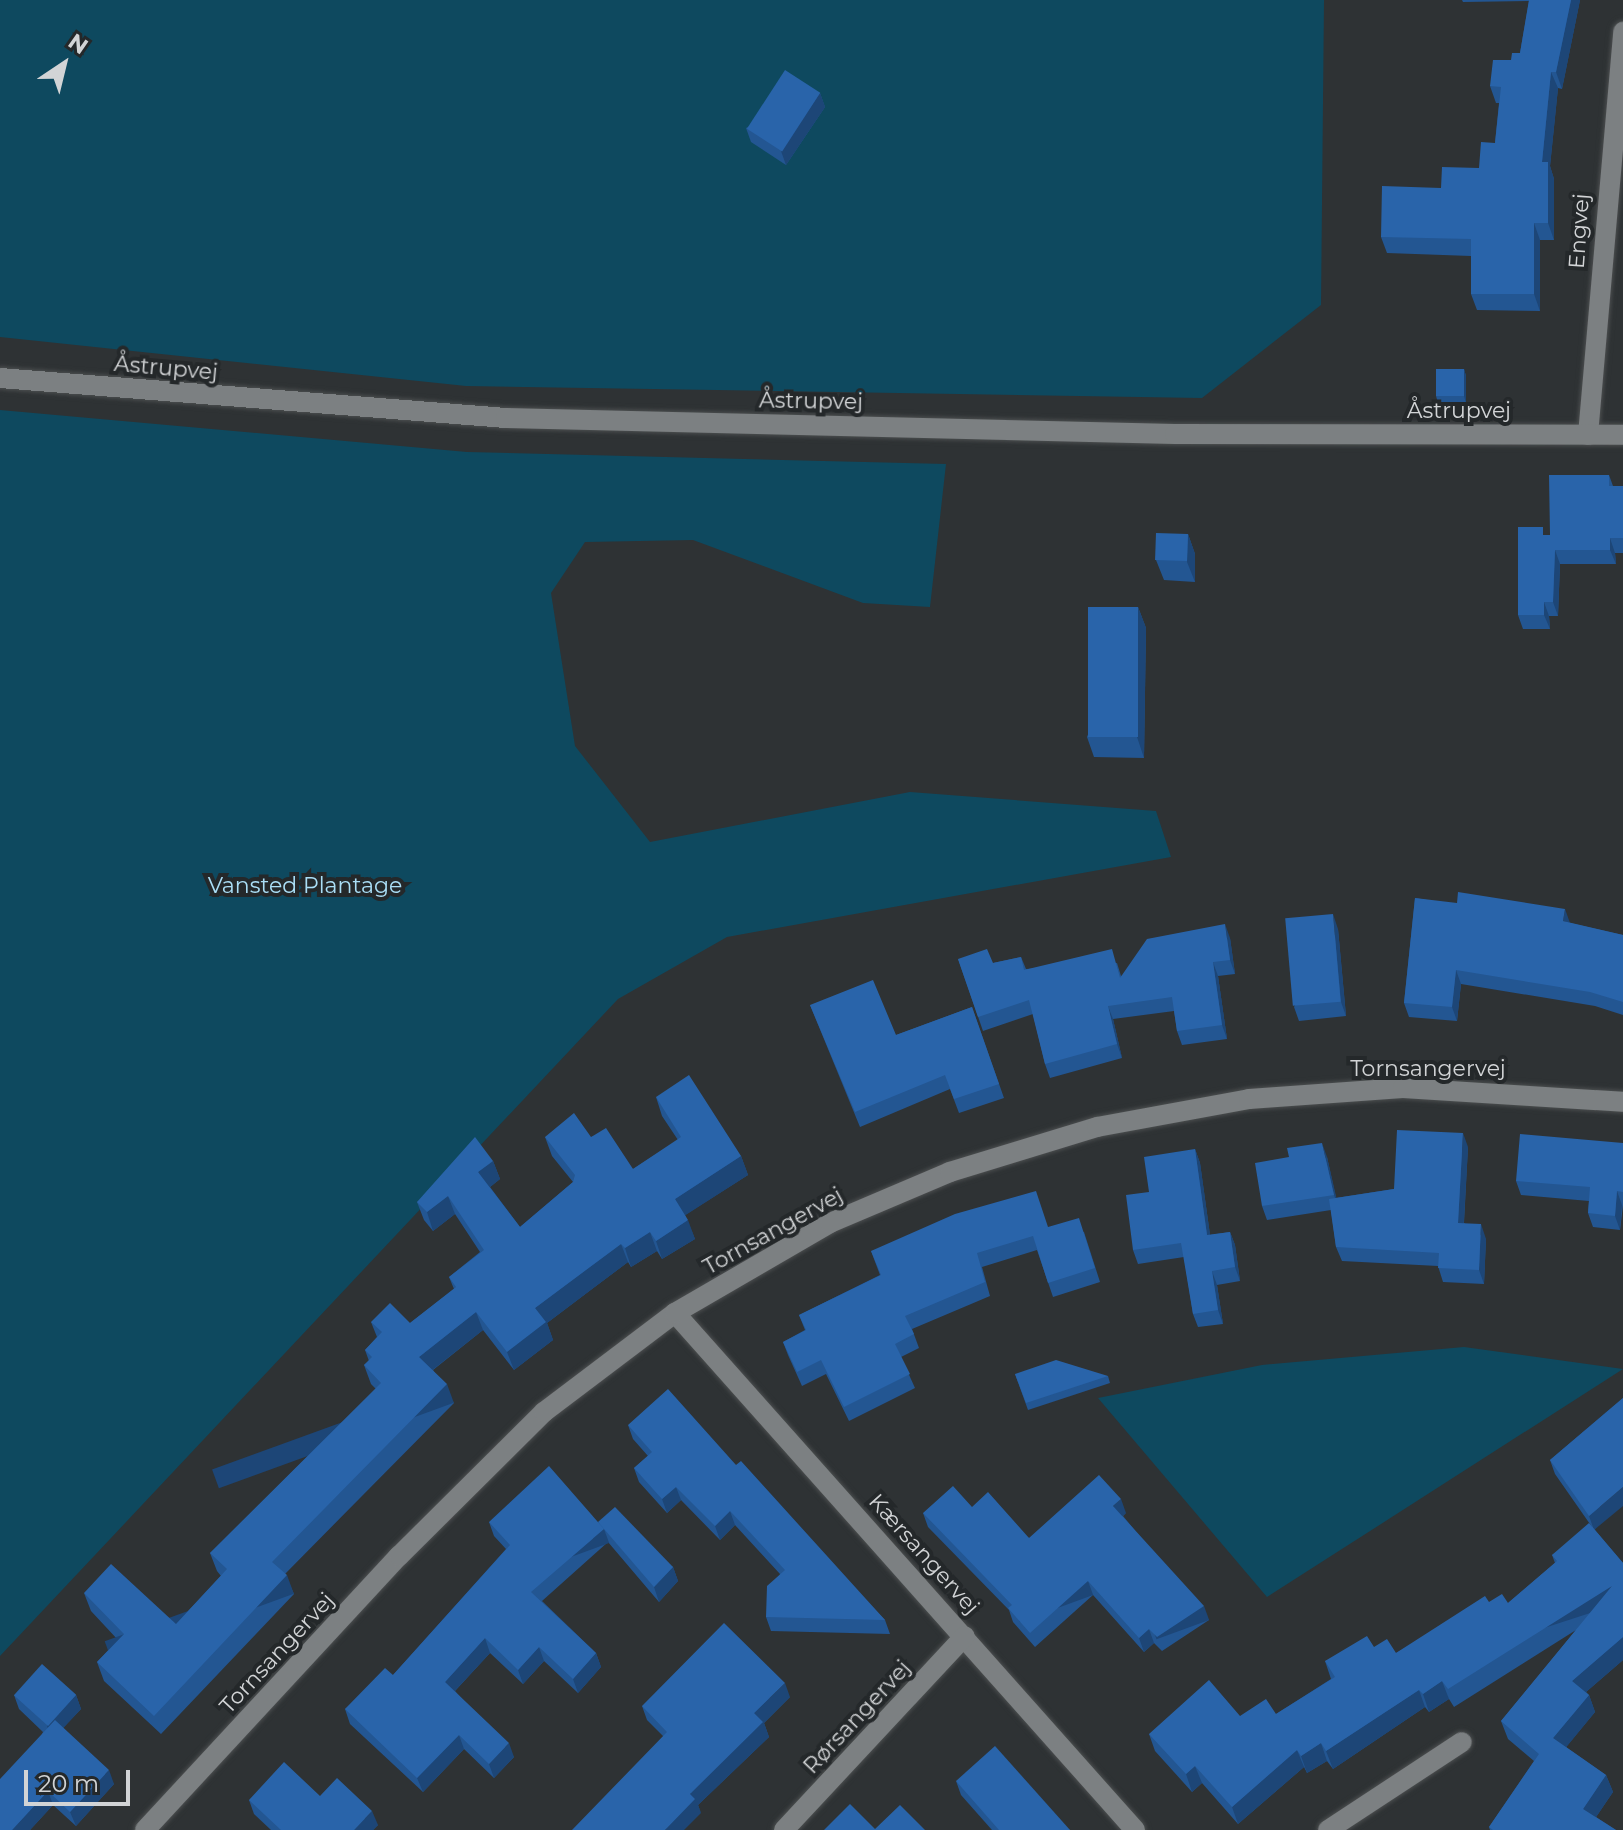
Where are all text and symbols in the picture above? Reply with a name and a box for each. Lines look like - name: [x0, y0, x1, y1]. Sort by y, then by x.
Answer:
- north arrow: [24, 24, 104, 104]
- text: N: [63, 28, 93, 60]
- street label: Engvej: [1563, 192, 1595, 270]
- street label: Åstrupvej: [113, 350, 219, 386]
- street label: Åstrupvej: [759, 387, 863, 415]
- street label: Åstrupvej: [1407, 398, 1511, 424]
- park label: Vansted Plantage: [208, 873, 402, 899]
- street label: Tornsangervej: [1350, 1056, 1506, 1082]
- street label: Tornsangervej: [699, 1182, 847, 1280]
- street label: Kærsangervej: [863, 1488, 985, 1620]
- street label: Tornsangervej: [214, 1587, 340, 1719]
- street label: Rørsangervej: [798, 1655, 916, 1779]
- scale bar: [28, 1754, 134, 1804]
- text: 20 m: [38, 1769, 99, 1798]

